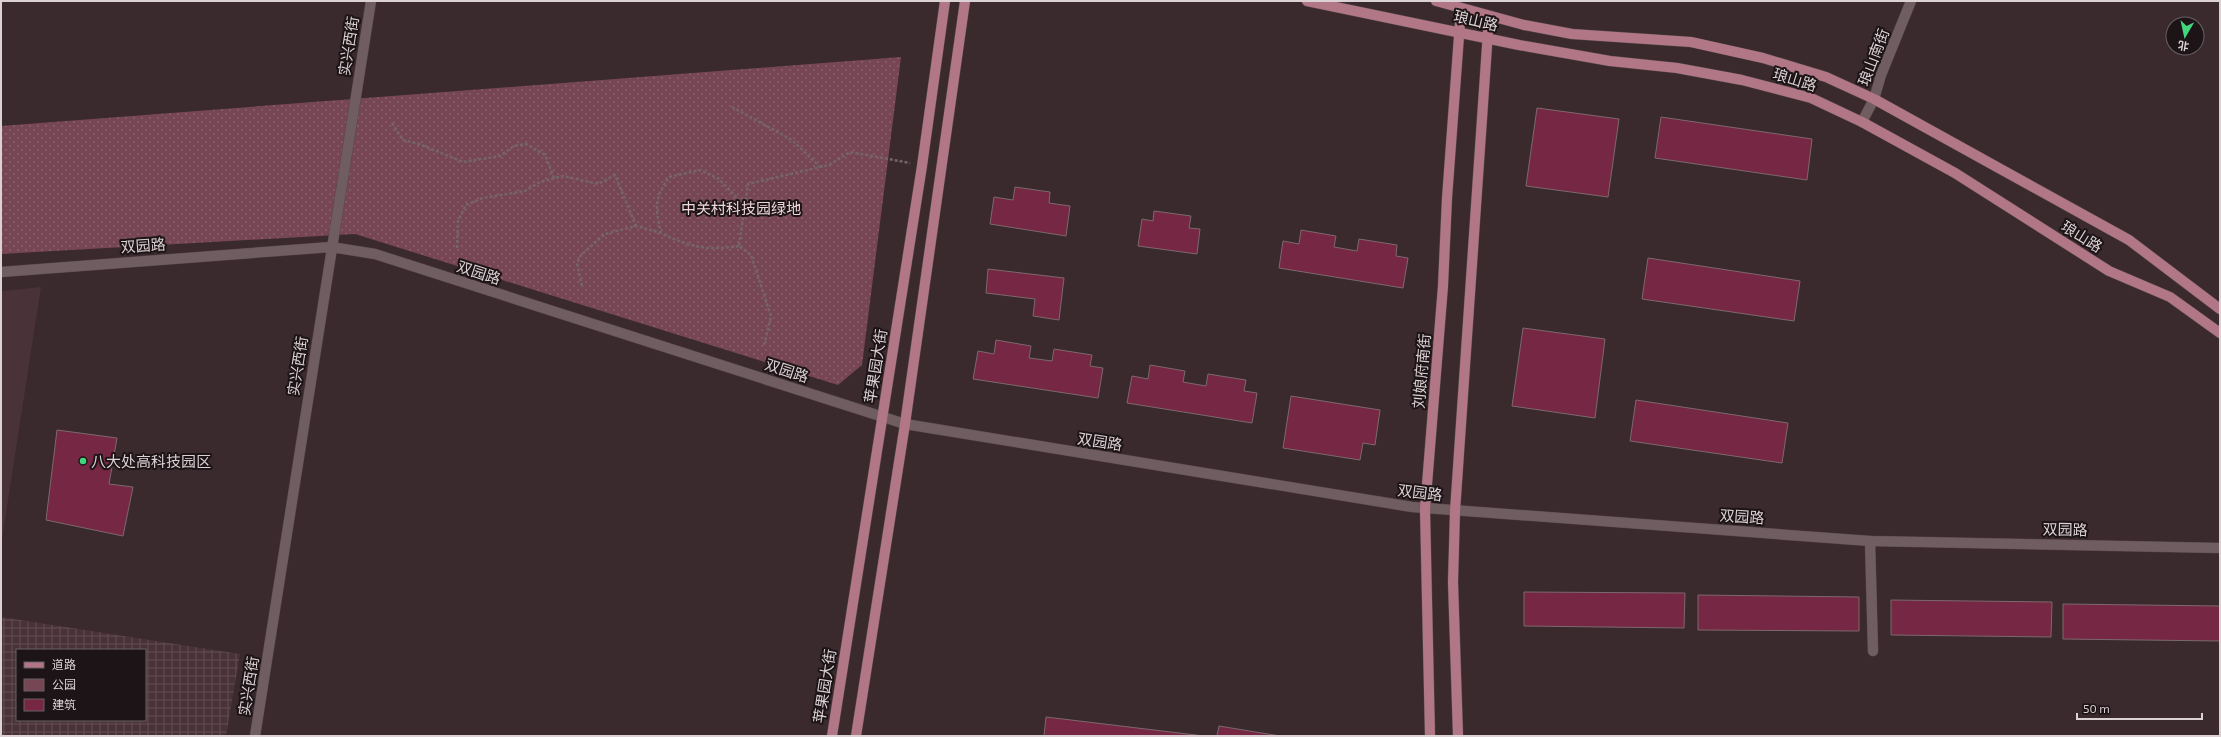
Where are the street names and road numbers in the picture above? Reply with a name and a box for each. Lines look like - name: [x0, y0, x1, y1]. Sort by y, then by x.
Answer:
- street label: 琅山路: [1452, 6, 1500, 34]
- street label: 实兴西街: [334, 15, 362, 77]
- street label: 琅山南街: [1854, 26, 1892, 88]
- street label: 琅山路: [1771, 64, 1819, 94]
- street label: 琅山路: [2058, 216, 2106, 256]
- street label: 双园路: [120, 234, 166, 256]
- street label: 双园路: [455, 256, 503, 288]
- street label: 苹果园大街: [860, 328, 890, 404]
- street label: 刘娘府南街: [1409, 333, 1433, 409]
- street label: 实兴西街: [283, 335, 311, 397]
- street label: 双园路: [763, 354, 811, 386]
- street label: 双园路: [1076, 429, 1124, 453]
- street label: 双园路: [1397, 480, 1443, 504]
- street label: 双园路: [1719, 505, 1765, 527]
- street label: 双园路: [2042, 520, 2088, 538]
- street label: 苹果园大街: [809, 648, 839, 724]
- street label: 实兴西街: [234, 655, 262, 717]

